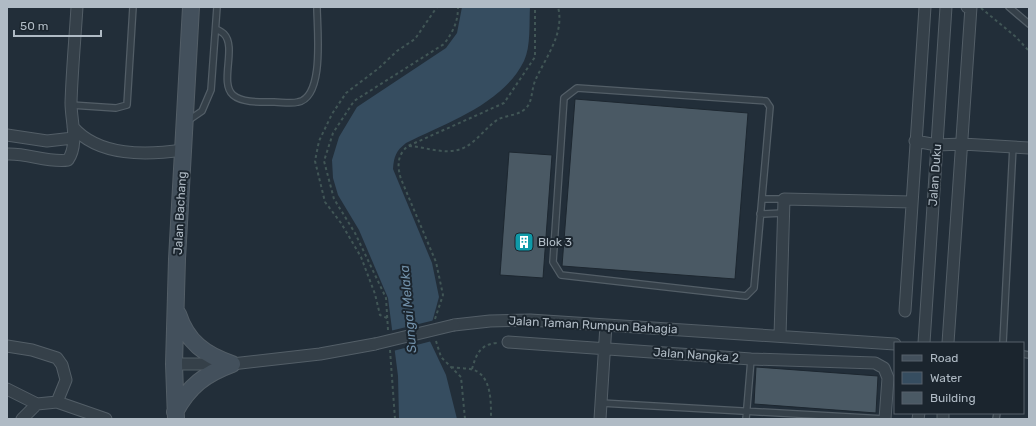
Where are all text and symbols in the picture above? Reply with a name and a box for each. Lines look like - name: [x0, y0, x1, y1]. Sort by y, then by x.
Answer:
- scale bar: [14, 12, 101, 38]
- text: 50 m: [20, 19, 48, 33]
- street label: Jalan Duku: [926, 143, 944, 207]
- street label: Jalan Bachang: [171, 171, 189, 255]
- building icon: Blok 3: [513, 231, 535, 253]
- place label: Blok 3: [538, 235, 572, 249]
- water label: Sungai Melaka: [397, 264, 420, 354]
- street label: Jalan Taman Rumpun Bahagia: [508, 314, 678, 336]
- legend: [894, 342, 1024, 414]
- street label: Jalan Nangka 2: [653, 345, 739, 365]
- text: Road: [930, 351, 958, 365]
- text: Water: [930, 371, 962, 385]
- text: Building: [930, 391, 976, 405]

